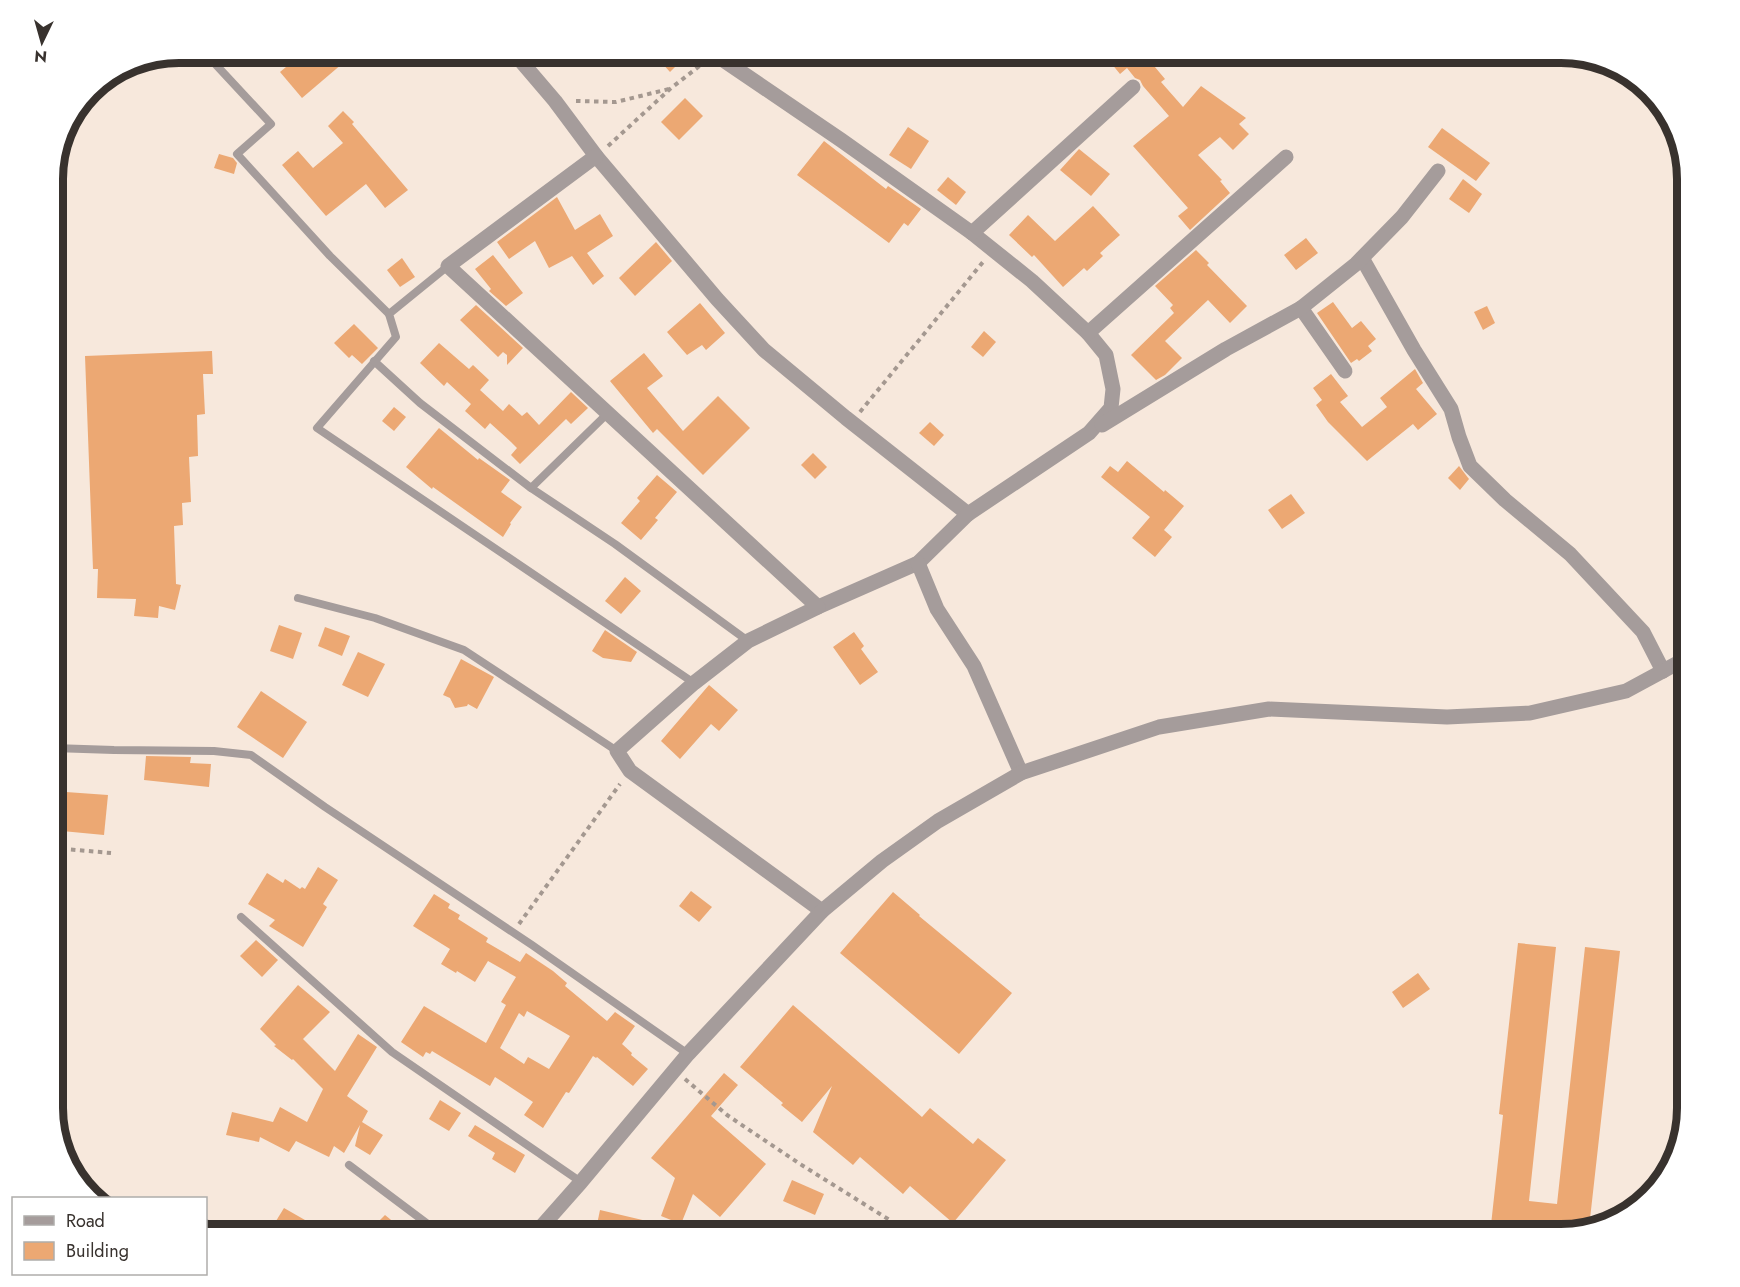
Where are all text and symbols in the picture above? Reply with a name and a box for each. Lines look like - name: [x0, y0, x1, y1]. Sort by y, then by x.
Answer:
- north arrow: [12, 12, 72, 72]
- text: N: [33, 44, 48, 68]
- legend: [12, 1197, 207, 1275]
- text: Road: [66, 1208, 105, 1234]
- text: Building: [66, 1238, 129, 1264]

